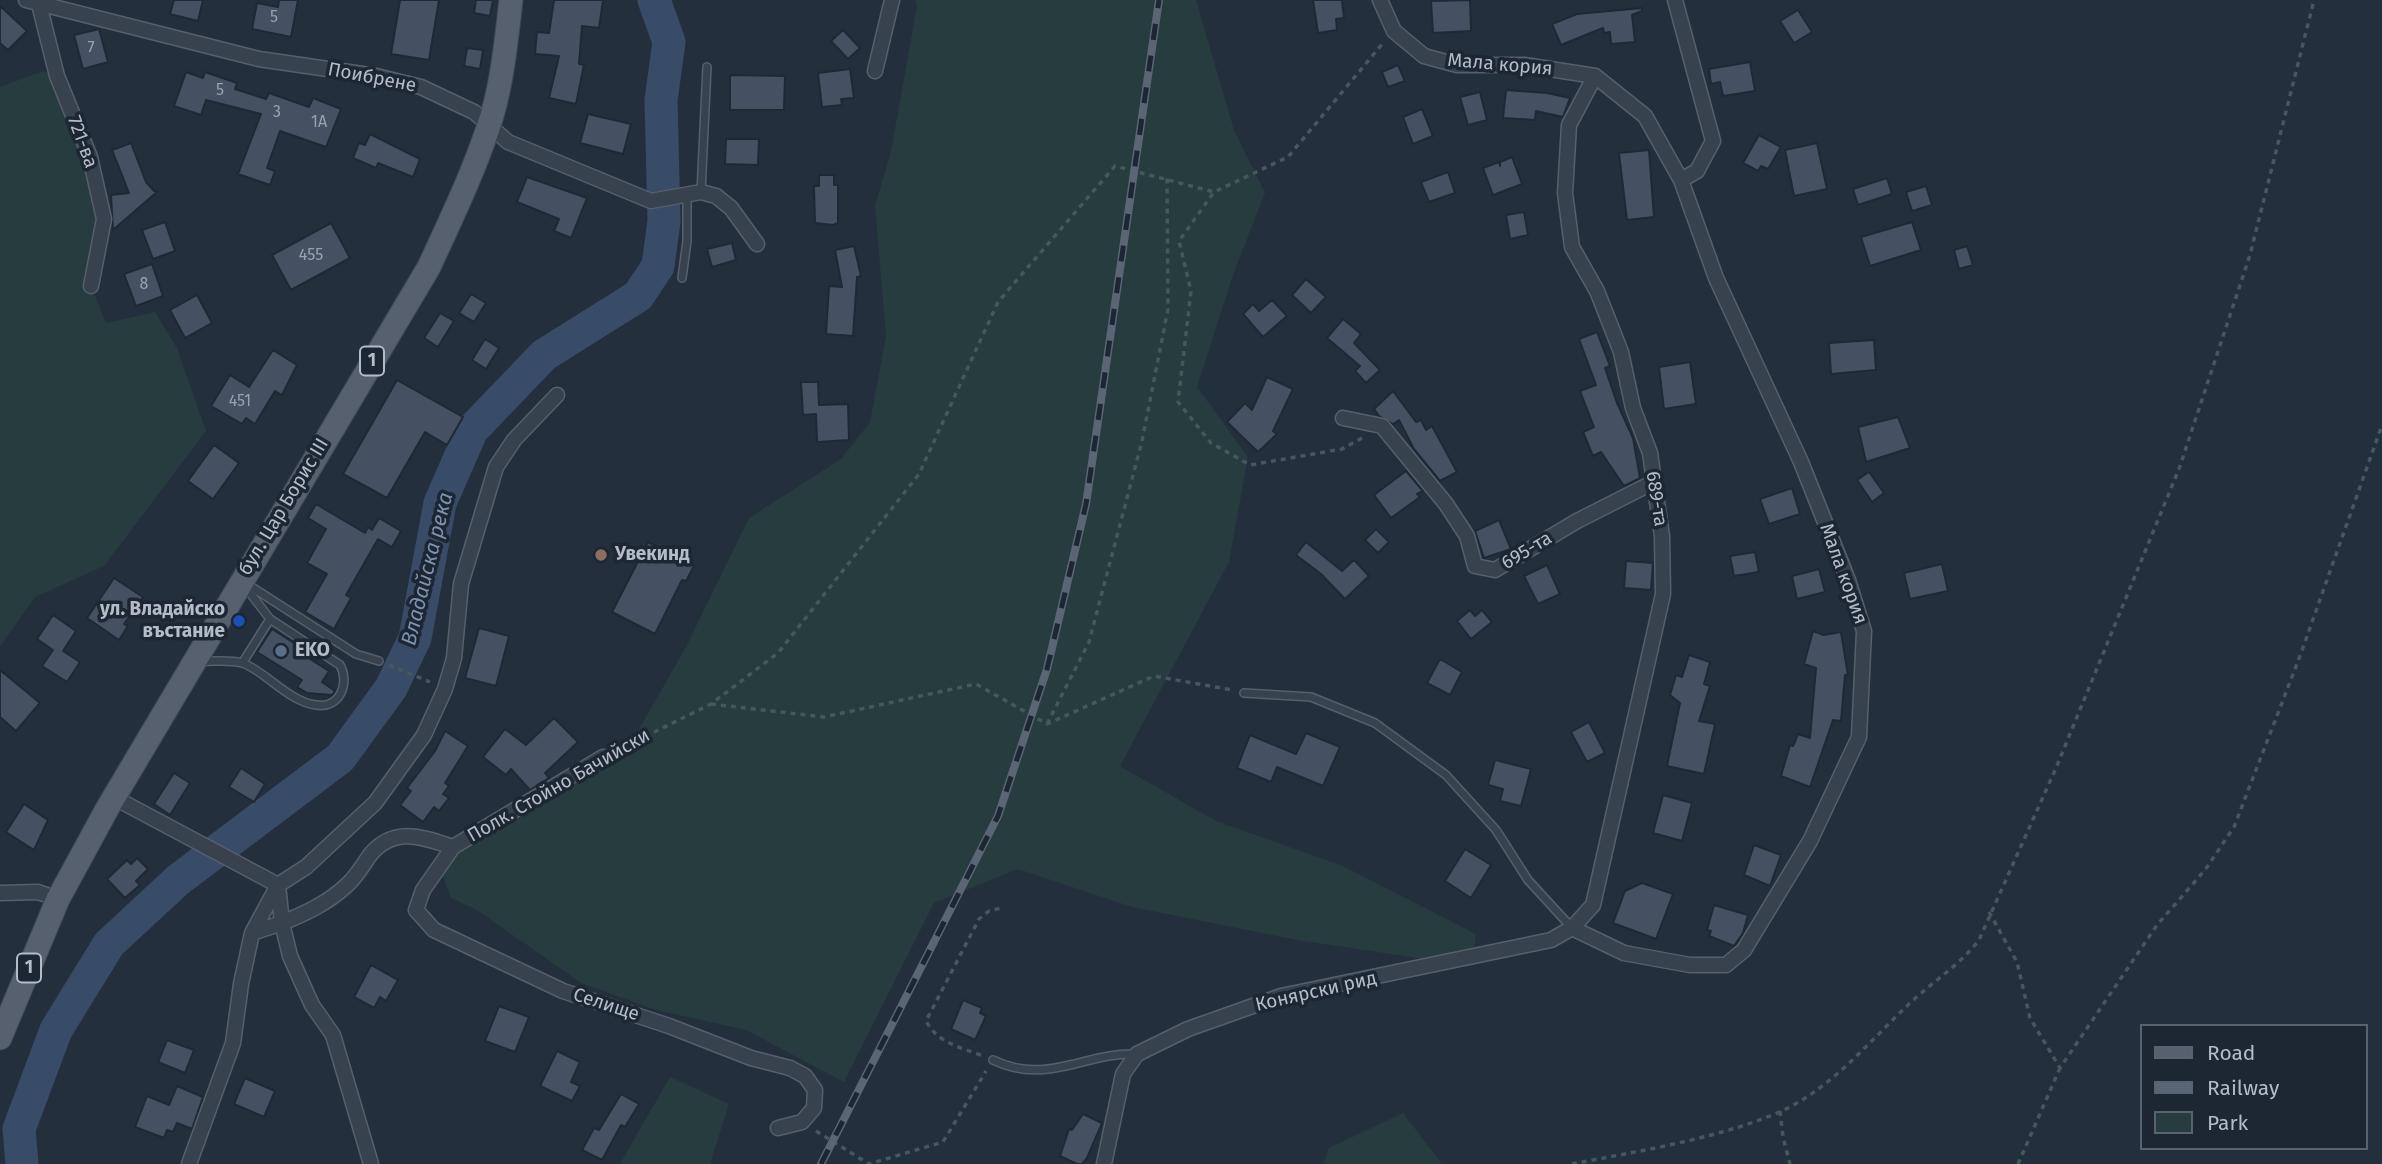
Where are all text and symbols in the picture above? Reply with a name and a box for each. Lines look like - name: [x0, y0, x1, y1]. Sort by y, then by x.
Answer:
- house number: 5: [270, 8, 278, 28]
- house number: 7: [87, 39, 95, 59]
- street label: Мала кория: [1447, 49, 1553, 81]
- street label: Поибрене: [326, 58, 418, 98]
- house number: 5: [216, 81, 224, 101]
- house number: 3: [273, 103, 281, 123]
- street label: 721-ва: [62, 113, 102, 171]
- house number: 1А: [311, 113, 327, 133]
- house number: 455: [299, 246, 323, 266]
- house number: 8: [140, 275, 148, 295]
- road number: 1: [360, 346, 384, 376]
- house number: 451: [229, 392, 251, 412]
- street label: бул. Цар Борис III: [234, 434, 334, 580]
- street label: 689-та: [1640, 470, 1672, 528]
- water label: Владайска река: [397, 490, 459, 648]
- street label: Мала кория: [1814, 521, 1872, 627]
- street label: 695-та: [1498, 527, 1556, 575]
- place label: Увекинд: [615, 544, 690, 566]
- marker: Увекинд: [593, 547, 609, 563]
- place label: ул. Владайско въстание: [100, 599, 225, 643]
- marker: ул. Владайско въстание: [231, 613, 247, 629]
- place label: EKO: [295, 640, 330, 662]
- marker: EKO: [273, 643, 289, 659]
- street label: Полк. Стойно Бачийски: [464, 724, 654, 848]
- road number: 1: [17, 953, 41, 982]
- street label: Конярски рид: [1253, 967, 1379, 1017]
- street label: Селище: [570, 984, 642, 1026]
- legend: [2140, 1024, 2368, 1150]
- text: Road: [2207, 1040, 2255, 1066]
- text: Railway: [2207, 1075, 2279, 1101]
- text: Park: [2207, 1110, 2248, 1136]

